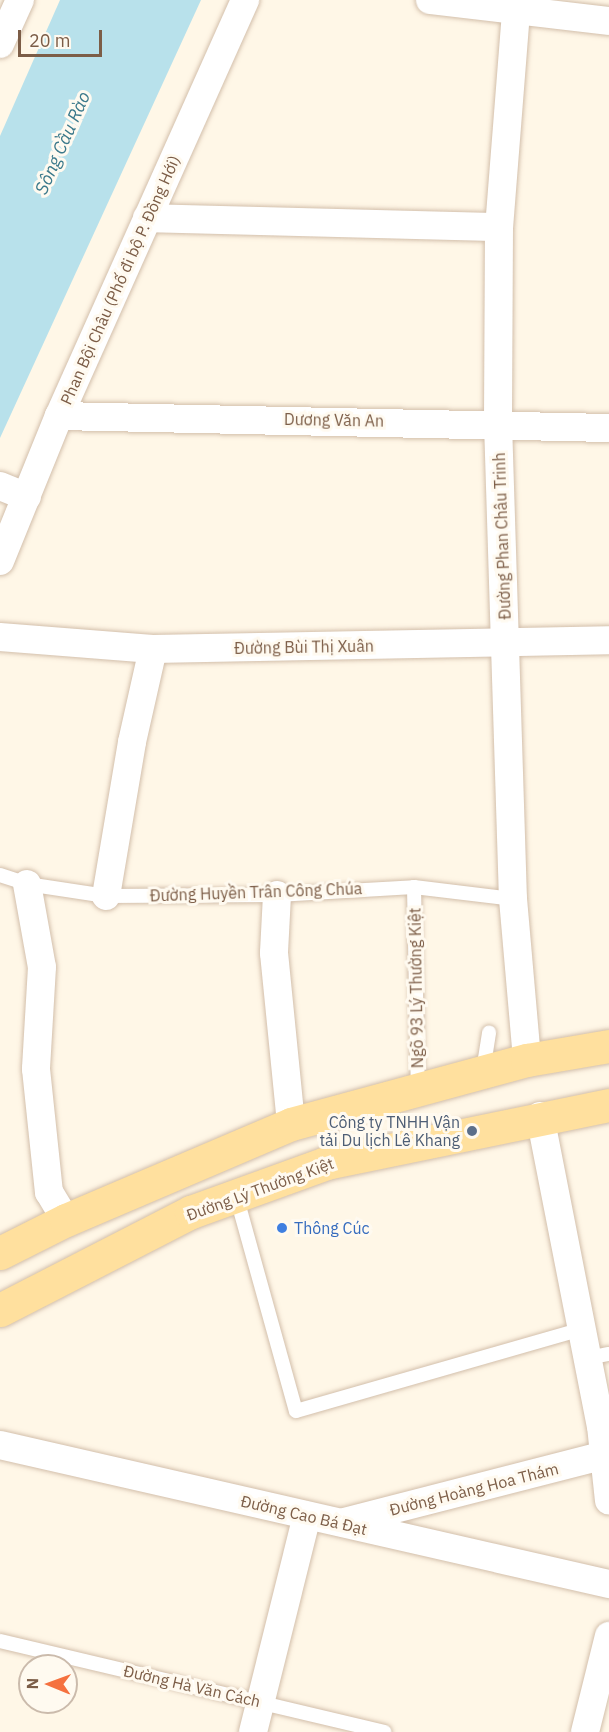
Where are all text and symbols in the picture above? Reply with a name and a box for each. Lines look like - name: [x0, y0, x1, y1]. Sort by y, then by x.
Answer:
- scale bar: [21, 18, 105, 56]
- text: 20 m: [29, 29, 71, 52]
- water label: Sông Cầu Rào: [31, 88, 95, 198]
- street label: Phan Bội Châu (Phố đi bộ P. Đồng Hới): [56, 152, 184, 408]
- street label: Dương Văn An: [284, 410, 384, 430]
- street label: Đường Phan Châu Trinh: [489, 452, 515, 620]
- street label: Đường Bùi Thị Xuân: [234, 636, 374, 658]
- street label: Đường Huyền Trân Công Chúa: [149, 879, 363, 905]
- street label: Ngõ 93 Lý Thường Kiệt: [405, 908, 427, 1068]
- place label: Công ty TNHH Vận tải Du lịch Lê Khang: [319, 1112, 460, 1150]
- marker: Công ty TNHH Vận tải Du lịch Lê Khang: [465, 1124, 479, 1138]
- street label: Đường Lý Thường Kiệt: [184, 1153, 336, 1225]
- place label: Thông Cúc: [294, 1218, 370, 1238]
- marker: Thông Cúc: [275, 1221, 289, 1235]
- street label: Đường Hoàng Hoa Thám: [387, 1459, 561, 1519]
- street label: Đường Cao Bá Đạt: [239, 1491, 369, 1539]
- north arrow: [18, 1654, 78, 1714]
- street label: Đường Hà Văn Cách: [122, 1661, 262, 1711]
- text: N: [22, 1678, 42, 1690]

